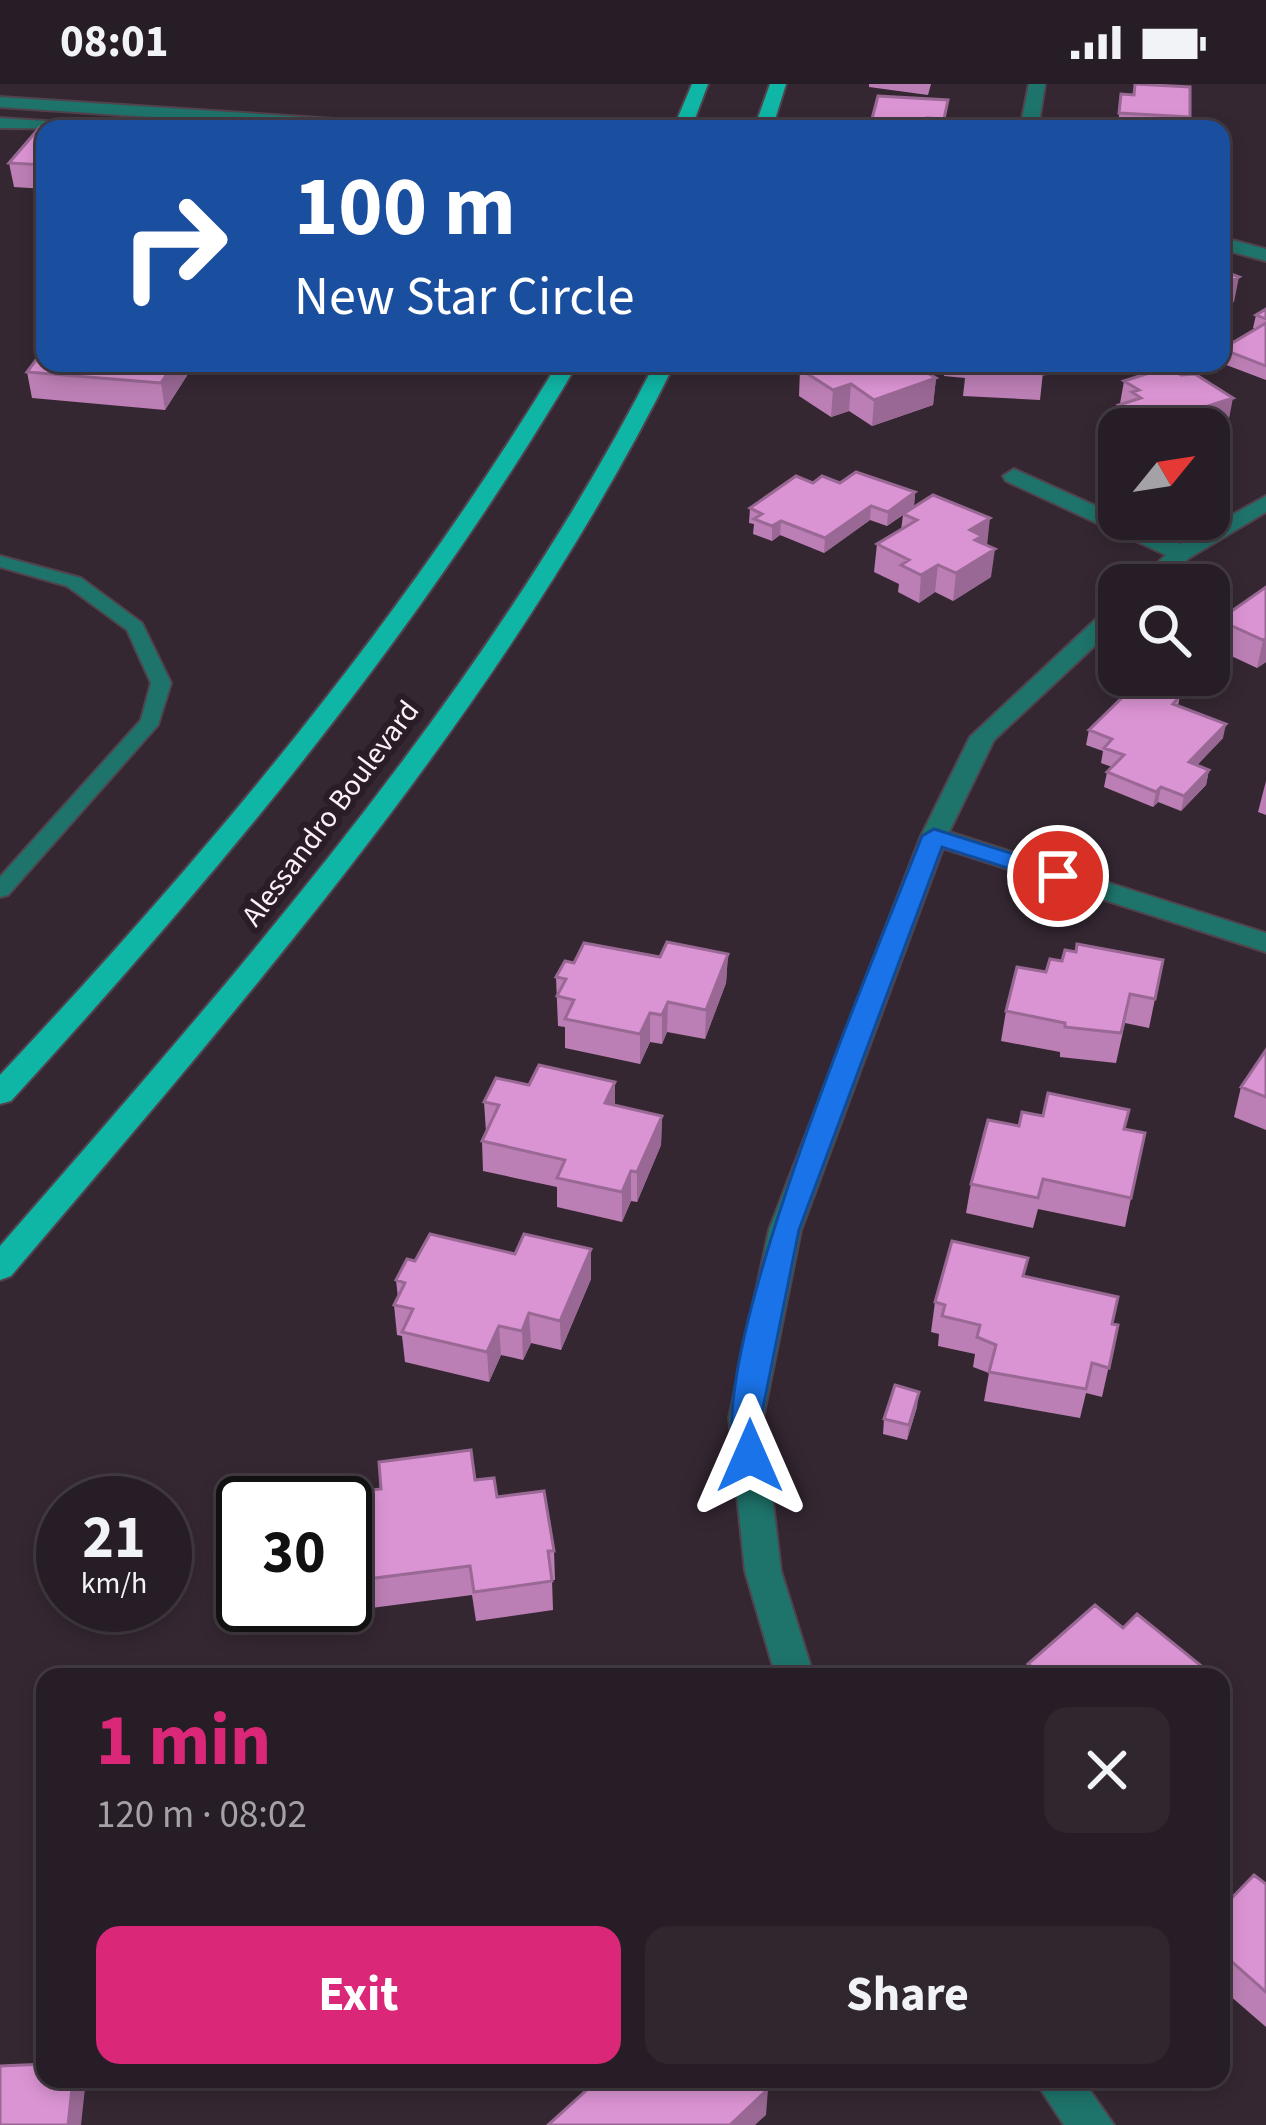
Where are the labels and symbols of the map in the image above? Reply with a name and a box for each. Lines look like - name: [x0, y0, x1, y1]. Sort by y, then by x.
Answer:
- north arrow: [1098, 408, 1230, 540]
- street label: Alessandro Boulevard: [231, 691, 430, 935]
- pin: [1007, 825, 1109, 927]
- position arrow: [687, 1393, 813, 1519]
- speed limit sign: 30: [216, 1476, 372, 1632]

